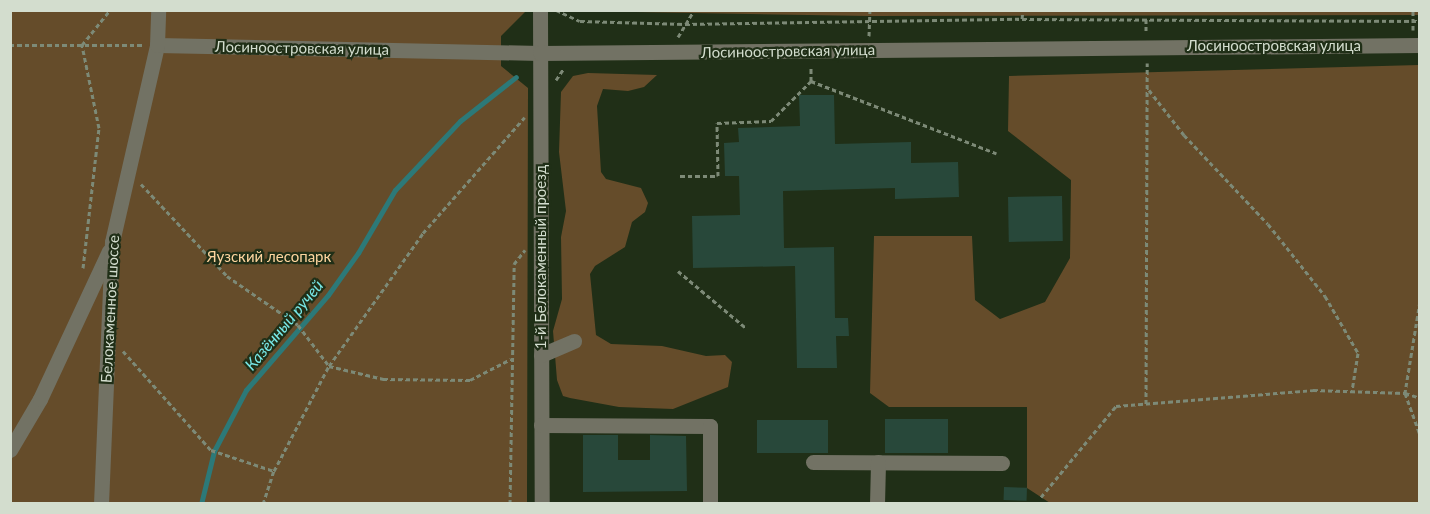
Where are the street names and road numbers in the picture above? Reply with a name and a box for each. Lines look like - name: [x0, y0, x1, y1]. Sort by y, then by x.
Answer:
- street label: Лосиноостровская улица: [215, 37, 389, 59]
- street label: Лосиноостровская улица: [1187, 37, 1361, 55]
- street label: Лосиноостровская улица: [701, 40, 875, 62]
- street label: 1-й Белокаменный проезд: [532, 165, 550, 349]
- street label: Белокаменное шоссе: [97, 235, 123, 383]

